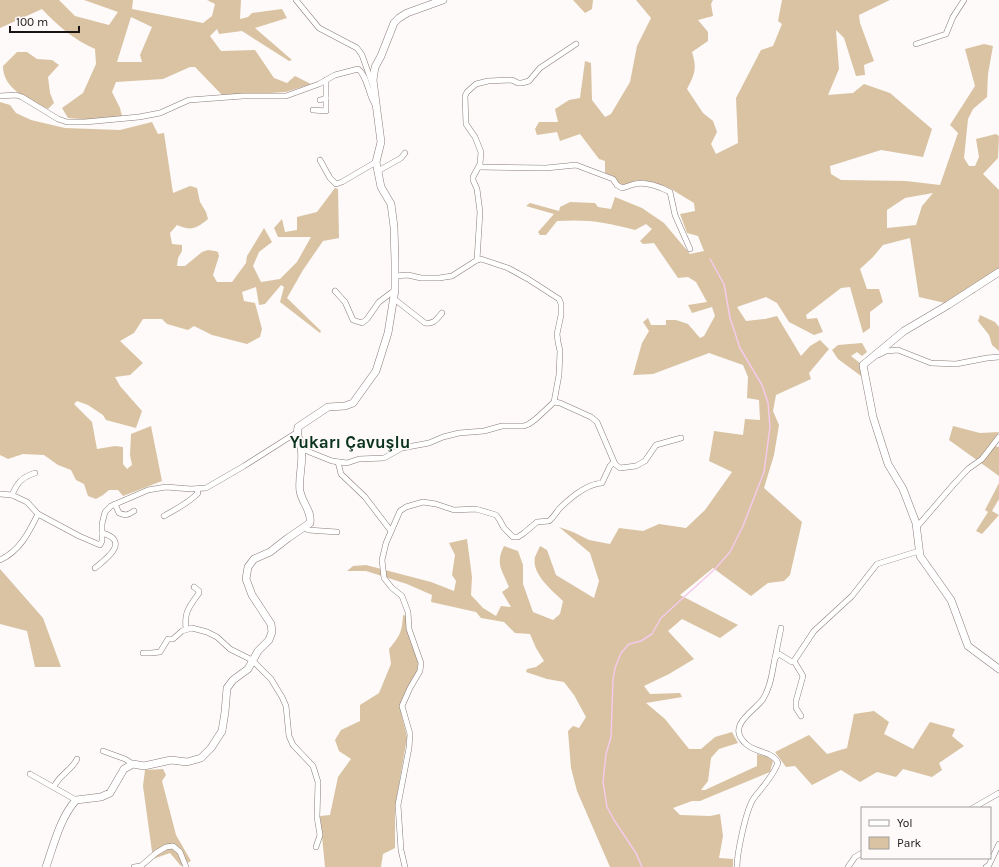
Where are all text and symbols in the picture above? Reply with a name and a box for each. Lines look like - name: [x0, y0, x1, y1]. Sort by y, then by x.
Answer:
- scale bar: [10, 8, 79, 34]
- text: 100 m: [16, 15, 48, 29]
- district label: Yukarı Çavuşlu: [290, 432, 410, 452]
- legend: [861, 807, 991, 859]
- text: Yol: [897, 816, 913, 830]
- text: Park: [897, 836, 922, 850]

